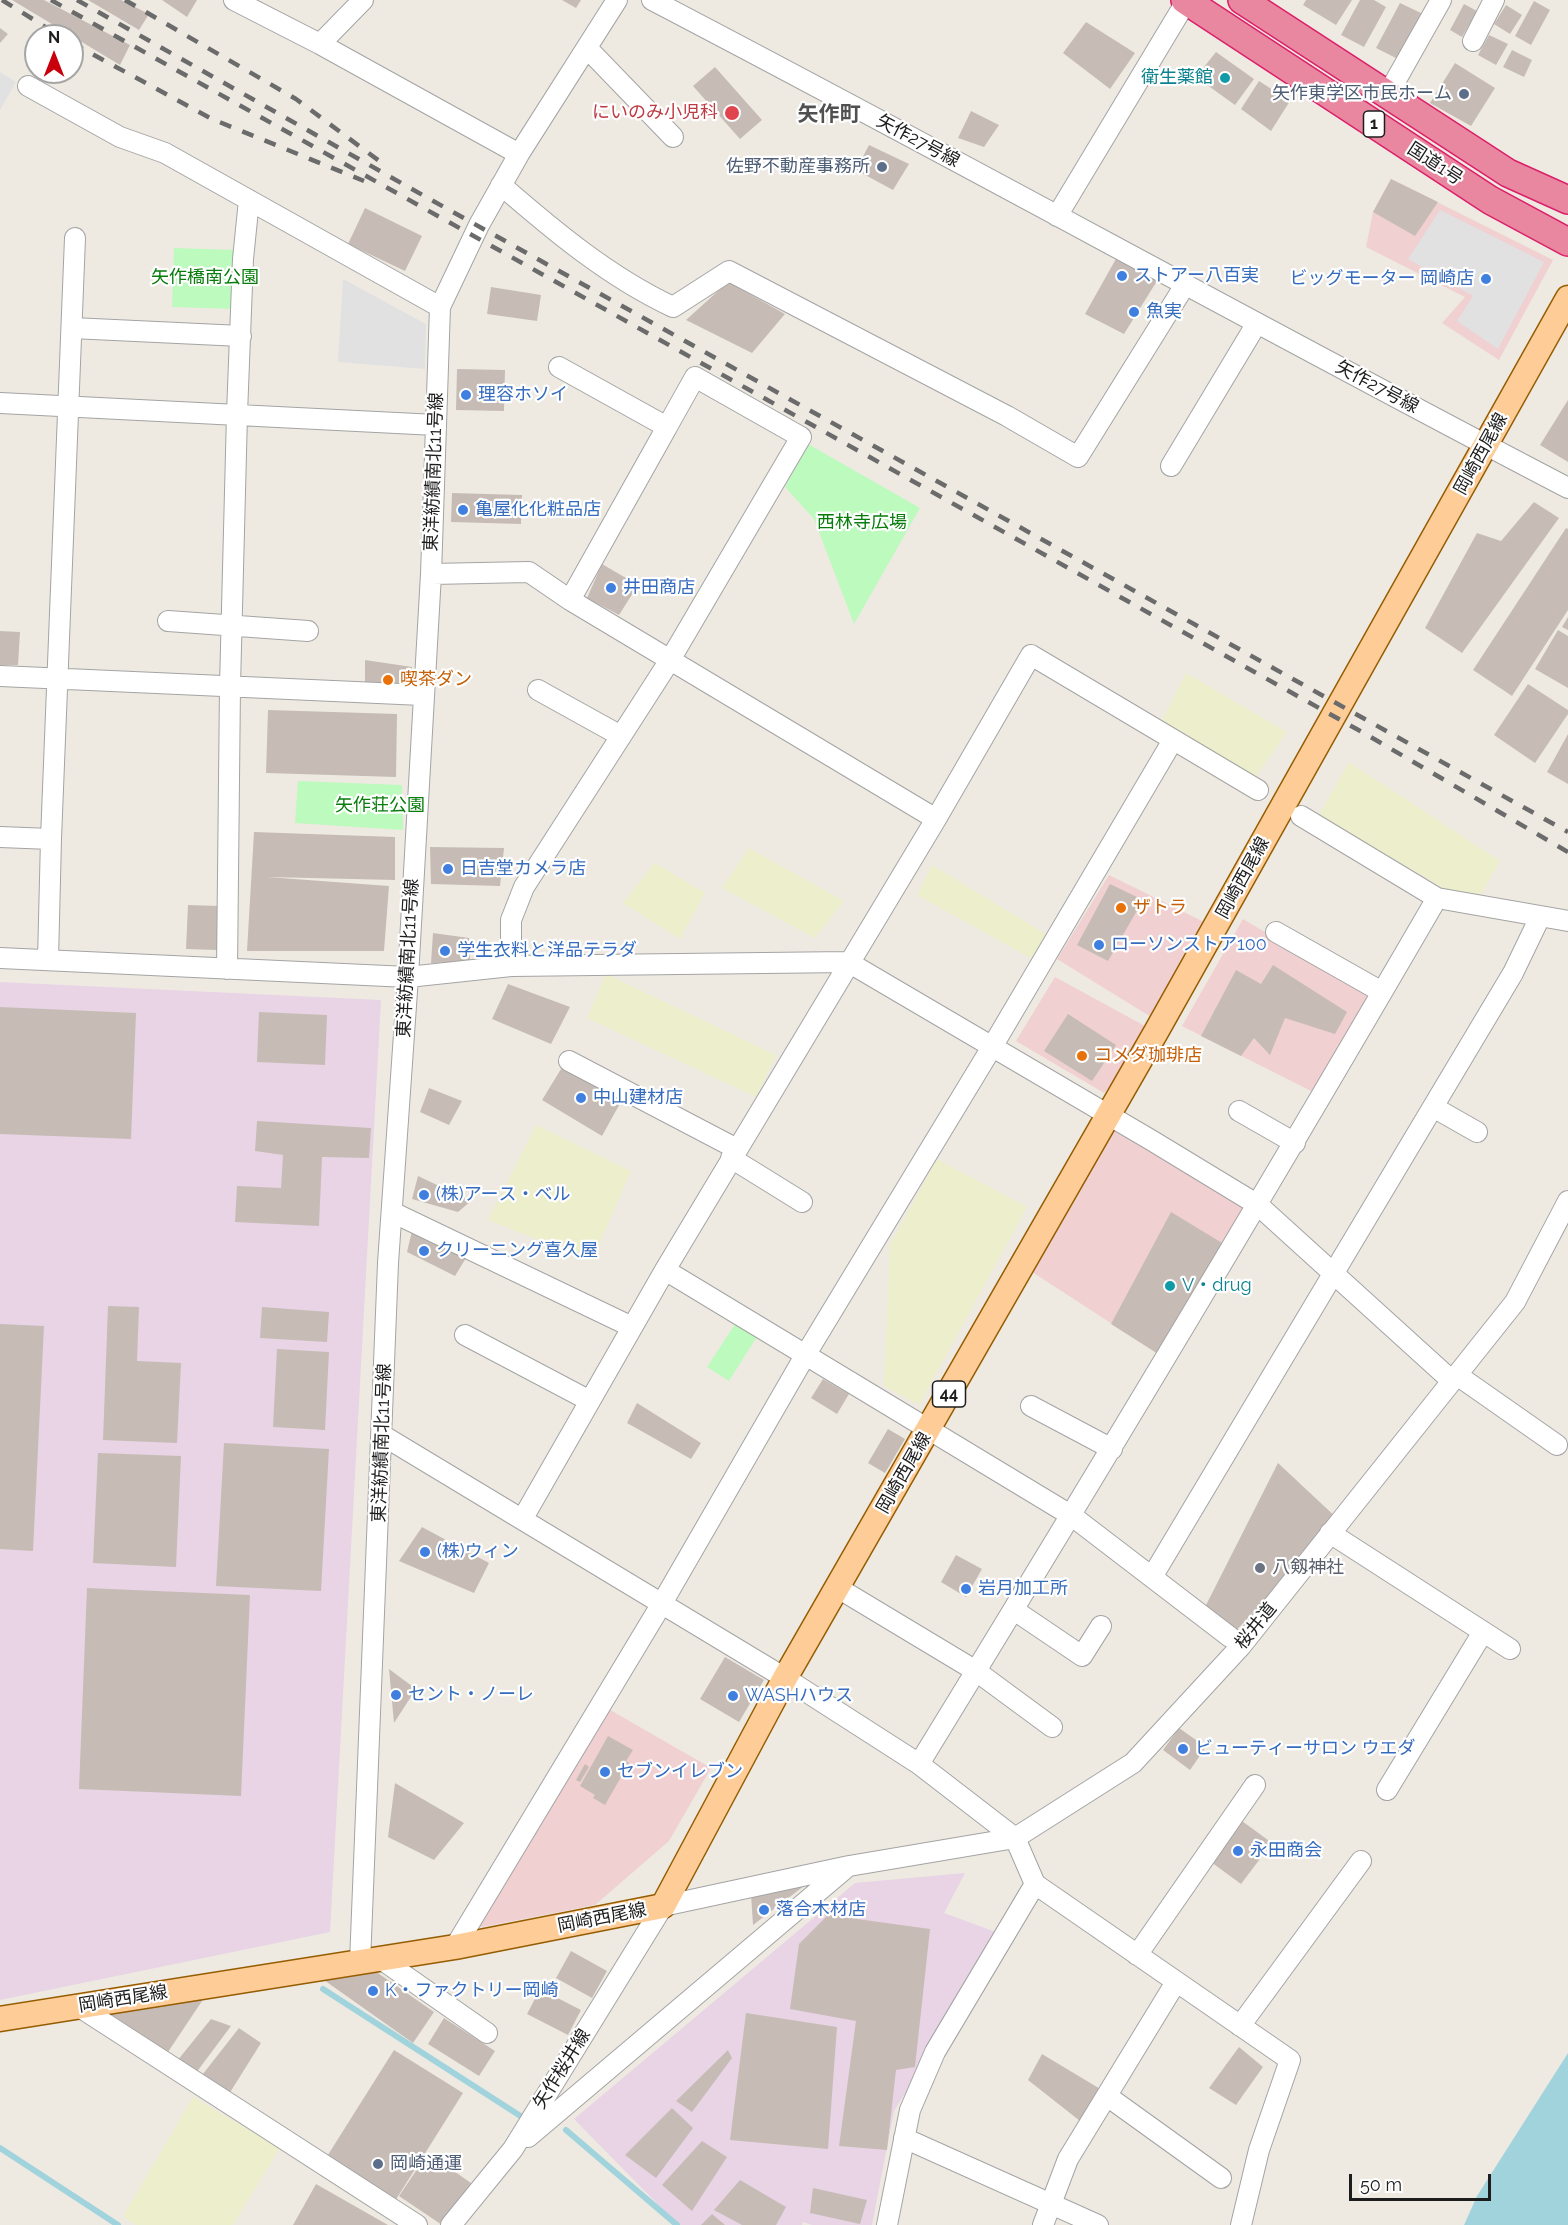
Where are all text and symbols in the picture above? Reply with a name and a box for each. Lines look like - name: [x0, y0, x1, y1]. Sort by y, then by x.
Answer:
- north arrow: [24, 24, 84, 84]
- text: N: [48, 28, 60, 47]
- place label: 衛生薬館: [1141, 67, 1213, 89]
- marker: 衛生薬館: [1218, 71, 1232, 85]
- place label: 矢作東学区市民ホーム: [1272, 83, 1452, 105]
- marker: 矢作東学区市民ホーム: [1457, 87, 1471, 101]
- place label: にいのみ小児科: [592, 102, 718, 124]
- district label: 矢作町: [798, 102, 860, 128]
- marker: にいのみ小児科: [723, 104, 741, 122]
- street label: 矢作27号線: [873, 110, 963, 172]
- road number: 1: [1364, 111, 1384, 137]
- street label: 国道1号: [1403, 138, 1467, 190]
- place label: 佐野不動産事務所: [726, 156, 870, 178]
- marker: 佐野不動産事務所: [875, 160, 889, 174]
- place label: ストアー八百実: [1134, 265, 1259, 287]
- park label: 矢作橋南公園: [151, 267, 259, 289]
- place label: ビッグモーター 岡崎店: [1289, 268, 1474, 290]
- marker: ストアー八百実: [1115, 269, 1129, 283]
- marker: ビッグモーター 岡崎店: [1479, 272, 1493, 286]
- place label: 魚実: [1146, 301, 1182, 323]
- marker: 魚実: [1127, 305, 1141, 319]
- street label: 矢作27号線: [1332, 356, 1422, 418]
- place label: 理容ホソイ: [478, 384, 568, 406]
- marker: 理容ホソイ: [459, 388, 473, 402]
- street label: 東洋紡績南北11号線: [420, 392, 448, 552]
- street label: 岡崎西尾線: [1450, 409, 1512, 499]
- place label: 亀屋化化粧品店: [475, 499, 601, 521]
- marker: 亀屋化化粧品店: [456, 503, 470, 517]
- park label: 西林寺広場: [817, 512, 907, 534]
- place label: 井田商店: [623, 577, 695, 599]
- marker: 井田商店: [604, 581, 618, 595]
- place label: 喫茶ダン: [400, 669, 472, 691]
- marker: 喫茶ダン: [381, 673, 395, 687]
- park label: 矢作荘公園: [335, 795, 425, 817]
- street label: 岡崎西尾線: [1212, 833, 1274, 923]
- place label: 日吉堂カメラ店: [460, 858, 586, 880]
- marker: 日吉堂カメラ店: [441, 862, 455, 876]
- street label: 東洋紡績南北11号線: [393, 878, 423, 1038]
- place label: ザトラ: [1133, 897, 1187, 919]
- marker: ザトラ: [1114, 901, 1128, 915]
- place label: ローソンストア100: [1111, 934, 1267, 956]
- marker: ローソンストア100: [1092, 938, 1106, 952]
- place label: 学生衣料と洋品テラダ: [457, 940, 637, 962]
- marker: 学生衣料と洋品テラダ: [438, 944, 452, 958]
- place label: コメダ珈琲店: [1094, 1045, 1202, 1067]
- marker: コメダ珈琲店: [1075, 1049, 1089, 1063]
- place label: 中山建材店: [593, 1087, 683, 1109]
- marker: 中山建材店: [574, 1091, 588, 1105]
- place label: (株)アース・ベル: [436, 1184, 571, 1206]
- marker: (株)アース・ベル: [417, 1188, 431, 1202]
- place label: クリーニング喜久屋: [436, 1240, 598, 1262]
- marker: クリーニング喜久屋: [417, 1244, 431, 1258]
- place label: V・drug: [1182, 1275, 1252, 1297]
- marker: V・drug: [1163, 1279, 1177, 1293]
- street label: 東洋紡績南北11号線: [368, 1363, 396, 1523]
- road number: 44: [932, 1381, 966, 1407]
- street label: 岡崎西尾線: [872, 1429, 936, 1517]
- place label: (株)ウィン: [437, 1541, 519, 1563]
- marker: (株)ウィン: [418, 1545, 432, 1559]
- place label: 八剱神社: [1272, 1557, 1344, 1579]
- marker: 八剱神社: [1253, 1561, 1267, 1575]
- place label: 岩月加工所: [978, 1578, 1068, 1600]
- marker: 岩月加工所: [959, 1582, 973, 1596]
- street label: 桜井道: [1231, 1598, 1281, 1654]
- place label: セント・ノーレ: [408, 1684, 534, 1706]
- place label: WASHハウス: [745, 1685, 853, 1707]
- marker: セント・ノーレ: [389, 1688, 403, 1702]
- marker: WASHハウス: [726, 1689, 740, 1703]
- place label: ビューティーサロン ウエダ: [1195, 1738, 1416, 1760]
- marker: ビューティーサロン ウエダ: [1176, 1742, 1190, 1756]
- place label: セブンイレブン: [617, 1761, 743, 1783]
- marker: セブンイレブン: [598, 1765, 612, 1779]
- place label: 永田商会: [1250, 1840, 1322, 1862]
- marker: 永田商会: [1231, 1844, 1245, 1858]
- street label: 岡崎西尾線: [556, 1899, 648, 1937]
- place label: 落合木材店: [776, 1899, 866, 1921]
- marker: 落合木材店: [757, 1903, 771, 1917]
- place label: K・ファクトリー岡崎: [385, 1980, 559, 2002]
- street label: 岡崎西尾線: [77, 1981, 169, 2017]
- marker: K・ファクトリー岡崎: [366, 1984, 380, 1998]
- street label: 矢作桜井線: [529, 2025, 595, 2113]
- place label: 岡崎通運: [390, 2153, 462, 2175]
- marker: 岡崎通運: [371, 2157, 385, 2171]
- scale bar: [1352, 2162, 1494, 2200]
- text: 50 m: [1360, 2174, 1402, 2195]

